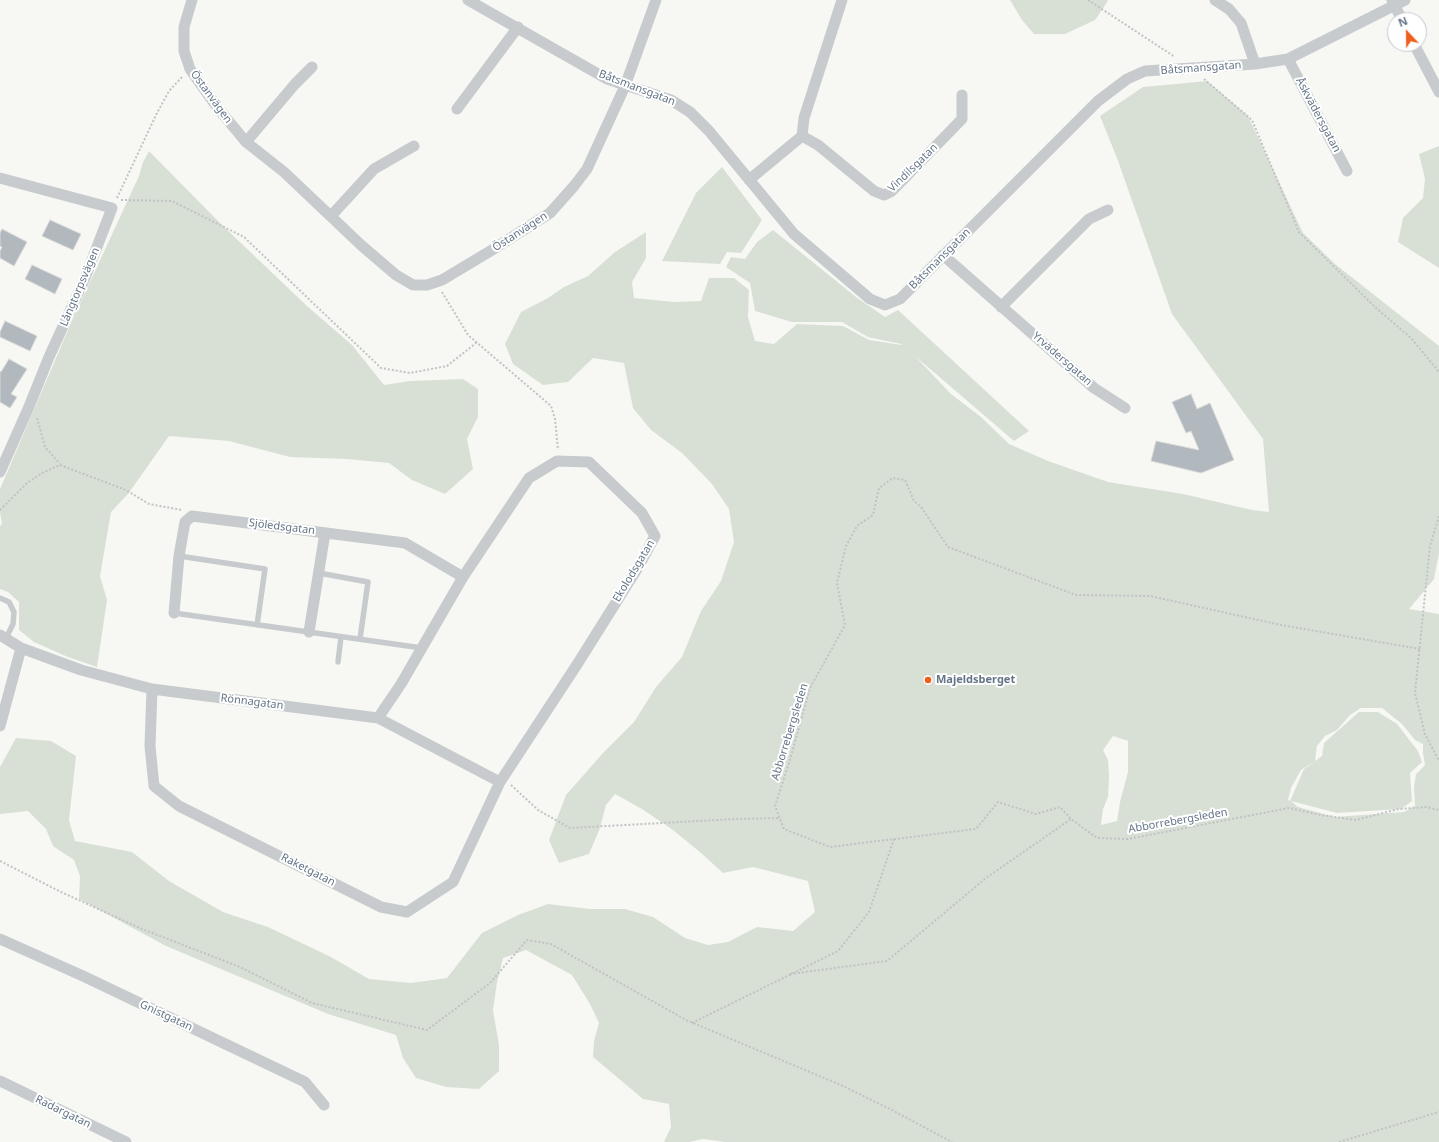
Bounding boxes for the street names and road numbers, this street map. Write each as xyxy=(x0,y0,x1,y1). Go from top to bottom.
street label: Båtsmansgatan xyxy=(1160,59,1242,77)
street label: Båtsmansgatan xyxy=(597,67,677,109)
street label: Östanvägen xyxy=(187,68,235,126)
street label: Åskvädersgatan xyxy=(1293,75,1343,155)
street label: Vindilsgatan xyxy=(885,141,941,195)
street label: Östanvägen xyxy=(490,209,550,255)
street label: Båtsmansgatan xyxy=(907,226,973,292)
street label: Långtorpsvägen xyxy=(57,246,103,328)
street label: Yrvädersgatan xyxy=(1029,329,1095,389)
street label: Sjöledsgatan xyxy=(248,516,316,538)
street label: Ekolodsgatan xyxy=(610,538,658,604)
street label: Abborrebergsleden xyxy=(769,682,811,782)
street label: Rönnagatan xyxy=(220,692,284,712)
street label: Abborrebergsleden xyxy=(1127,806,1229,836)
street label: Raketgatan xyxy=(279,851,337,889)
street label: Gnistgatan xyxy=(137,998,195,1034)
street label: Radargatan xyxy=(33,1093,93,1131)

